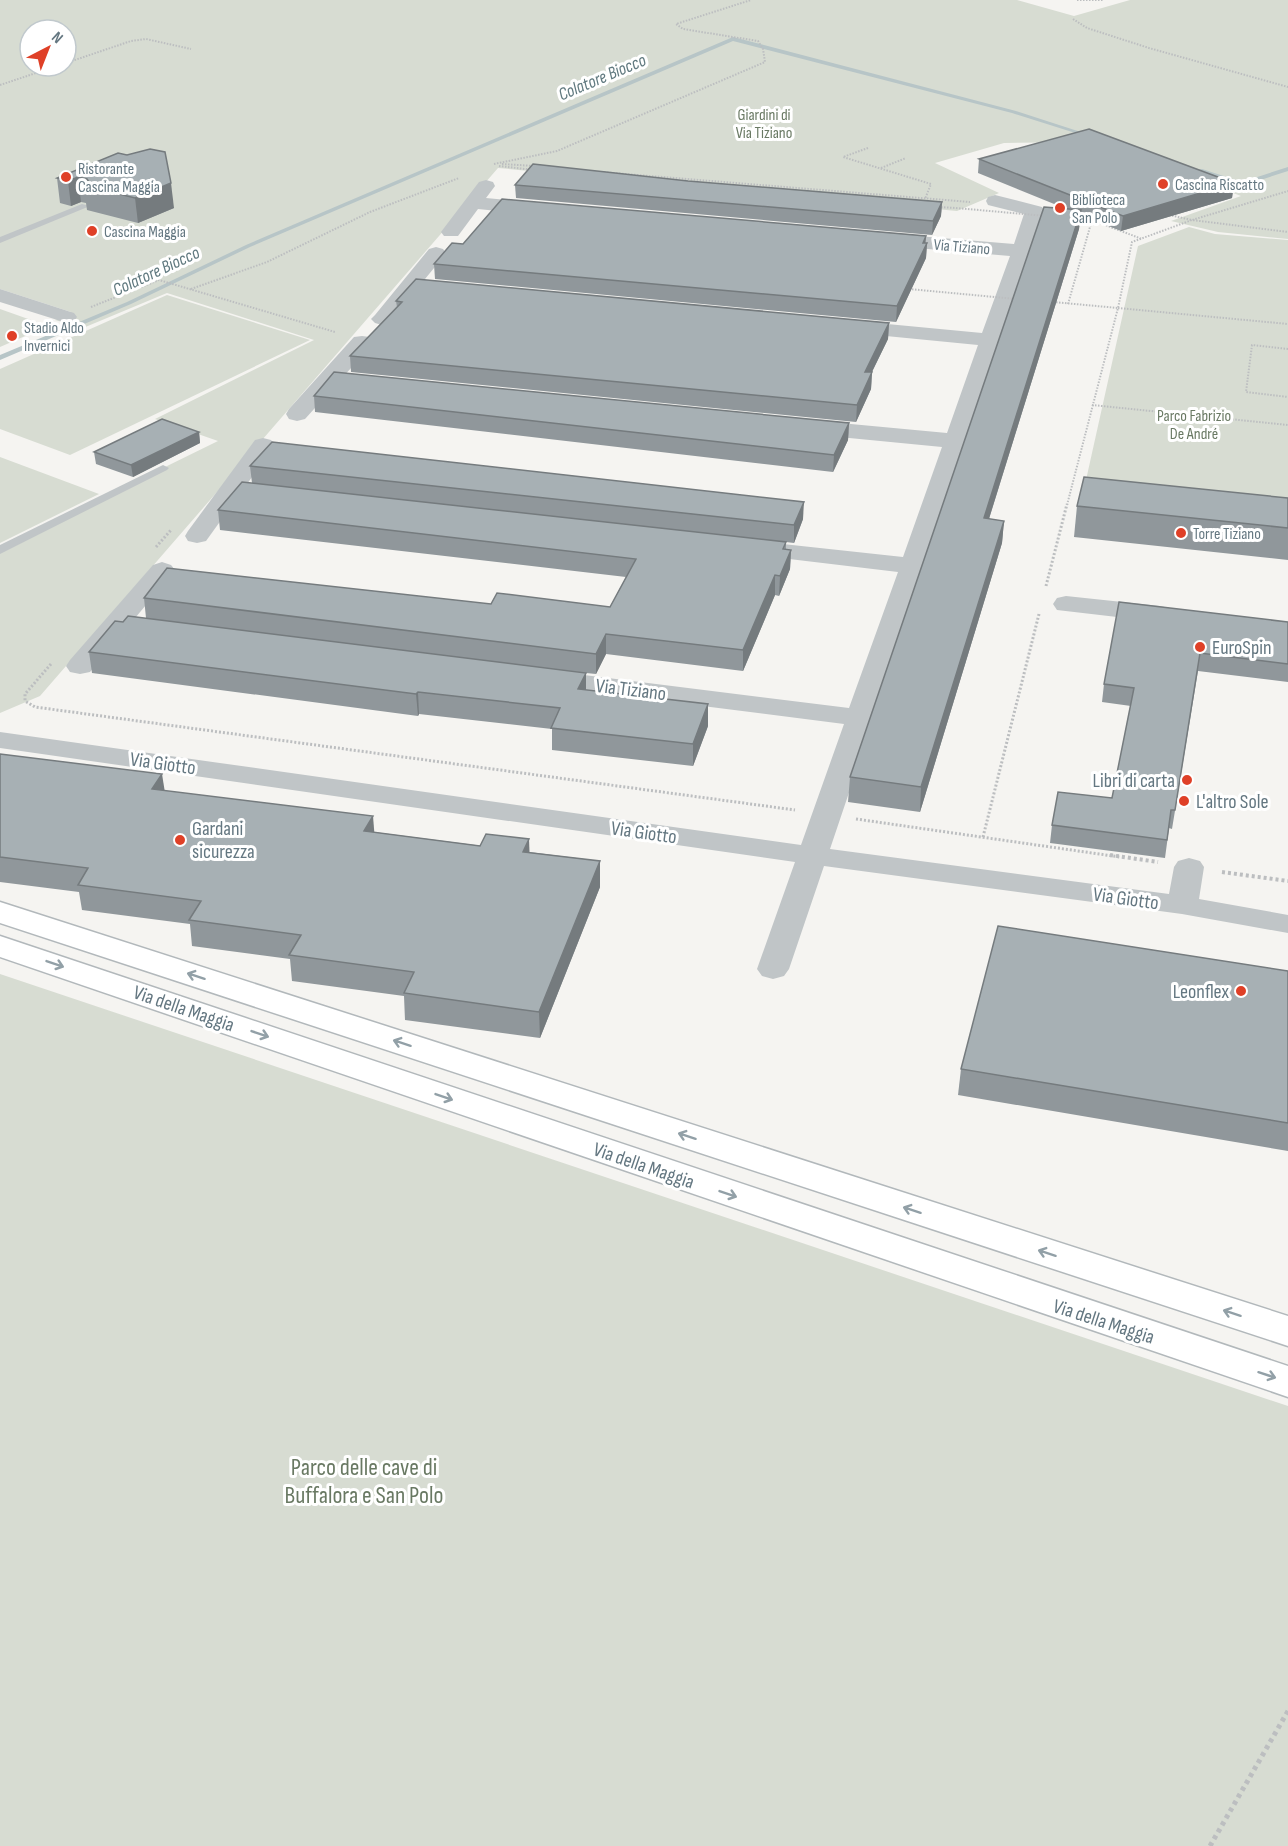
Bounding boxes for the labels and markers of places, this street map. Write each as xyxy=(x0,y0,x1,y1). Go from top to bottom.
place label: Ristorante Cascina Maggia xyxy=(78,160,160,197)
marker: Ristorante Cascina Maggia xyxy=(59,170,73,184)
place label: Cascina Riscatto xyxy=(1175,176,1264,195)
marker: Cascina Riscatto xyxy=(1156,177,1170,191)
place label: Biblioteca San Polo xyxy=(1072,191,1125,228)
marker: Biblioteca San Polo xyxy=(1053,201,1067,215)
place label: Cascina Maggia xyxy=(104,223,186,242)
marker: Cascina Maggia xyxy=(85,224,99,238)
place label: Stadio Aldo Invernici xyxy=(24,319,84,356)
marker: Stadio Aldo Invernici xyxy=(5,329,19,343)
place label: Torre Tiziano xyxy=(1193,525,1261,544)
marker: Torre Tiziano xyxy=(1174,526,1188,540)
place label: EuroSpin xyxy=(1212,636,1271,660)
marker: EuroSpin xyxy=(1193,640,1207,654)
place label: Libri di carta xyxy=(1093,769,1175,793)
marker: Libri di carta xyxy=(1180,773,1194,787)
place label: L'altro Sole xyxy=(1196,790,1268,814)
marker: L'altro Sole xyxy=(1177,794,1191,808)
place label: Gardani sicurezza xyxy=(192,817,255,864)
marker: Gardani sicurezza xyxy=(173,833,187,847)
place label: Leonflex xyxy=(1173,980,1229,1004)
marker: Leonflex xyxy=(1234,984,1248,998)

